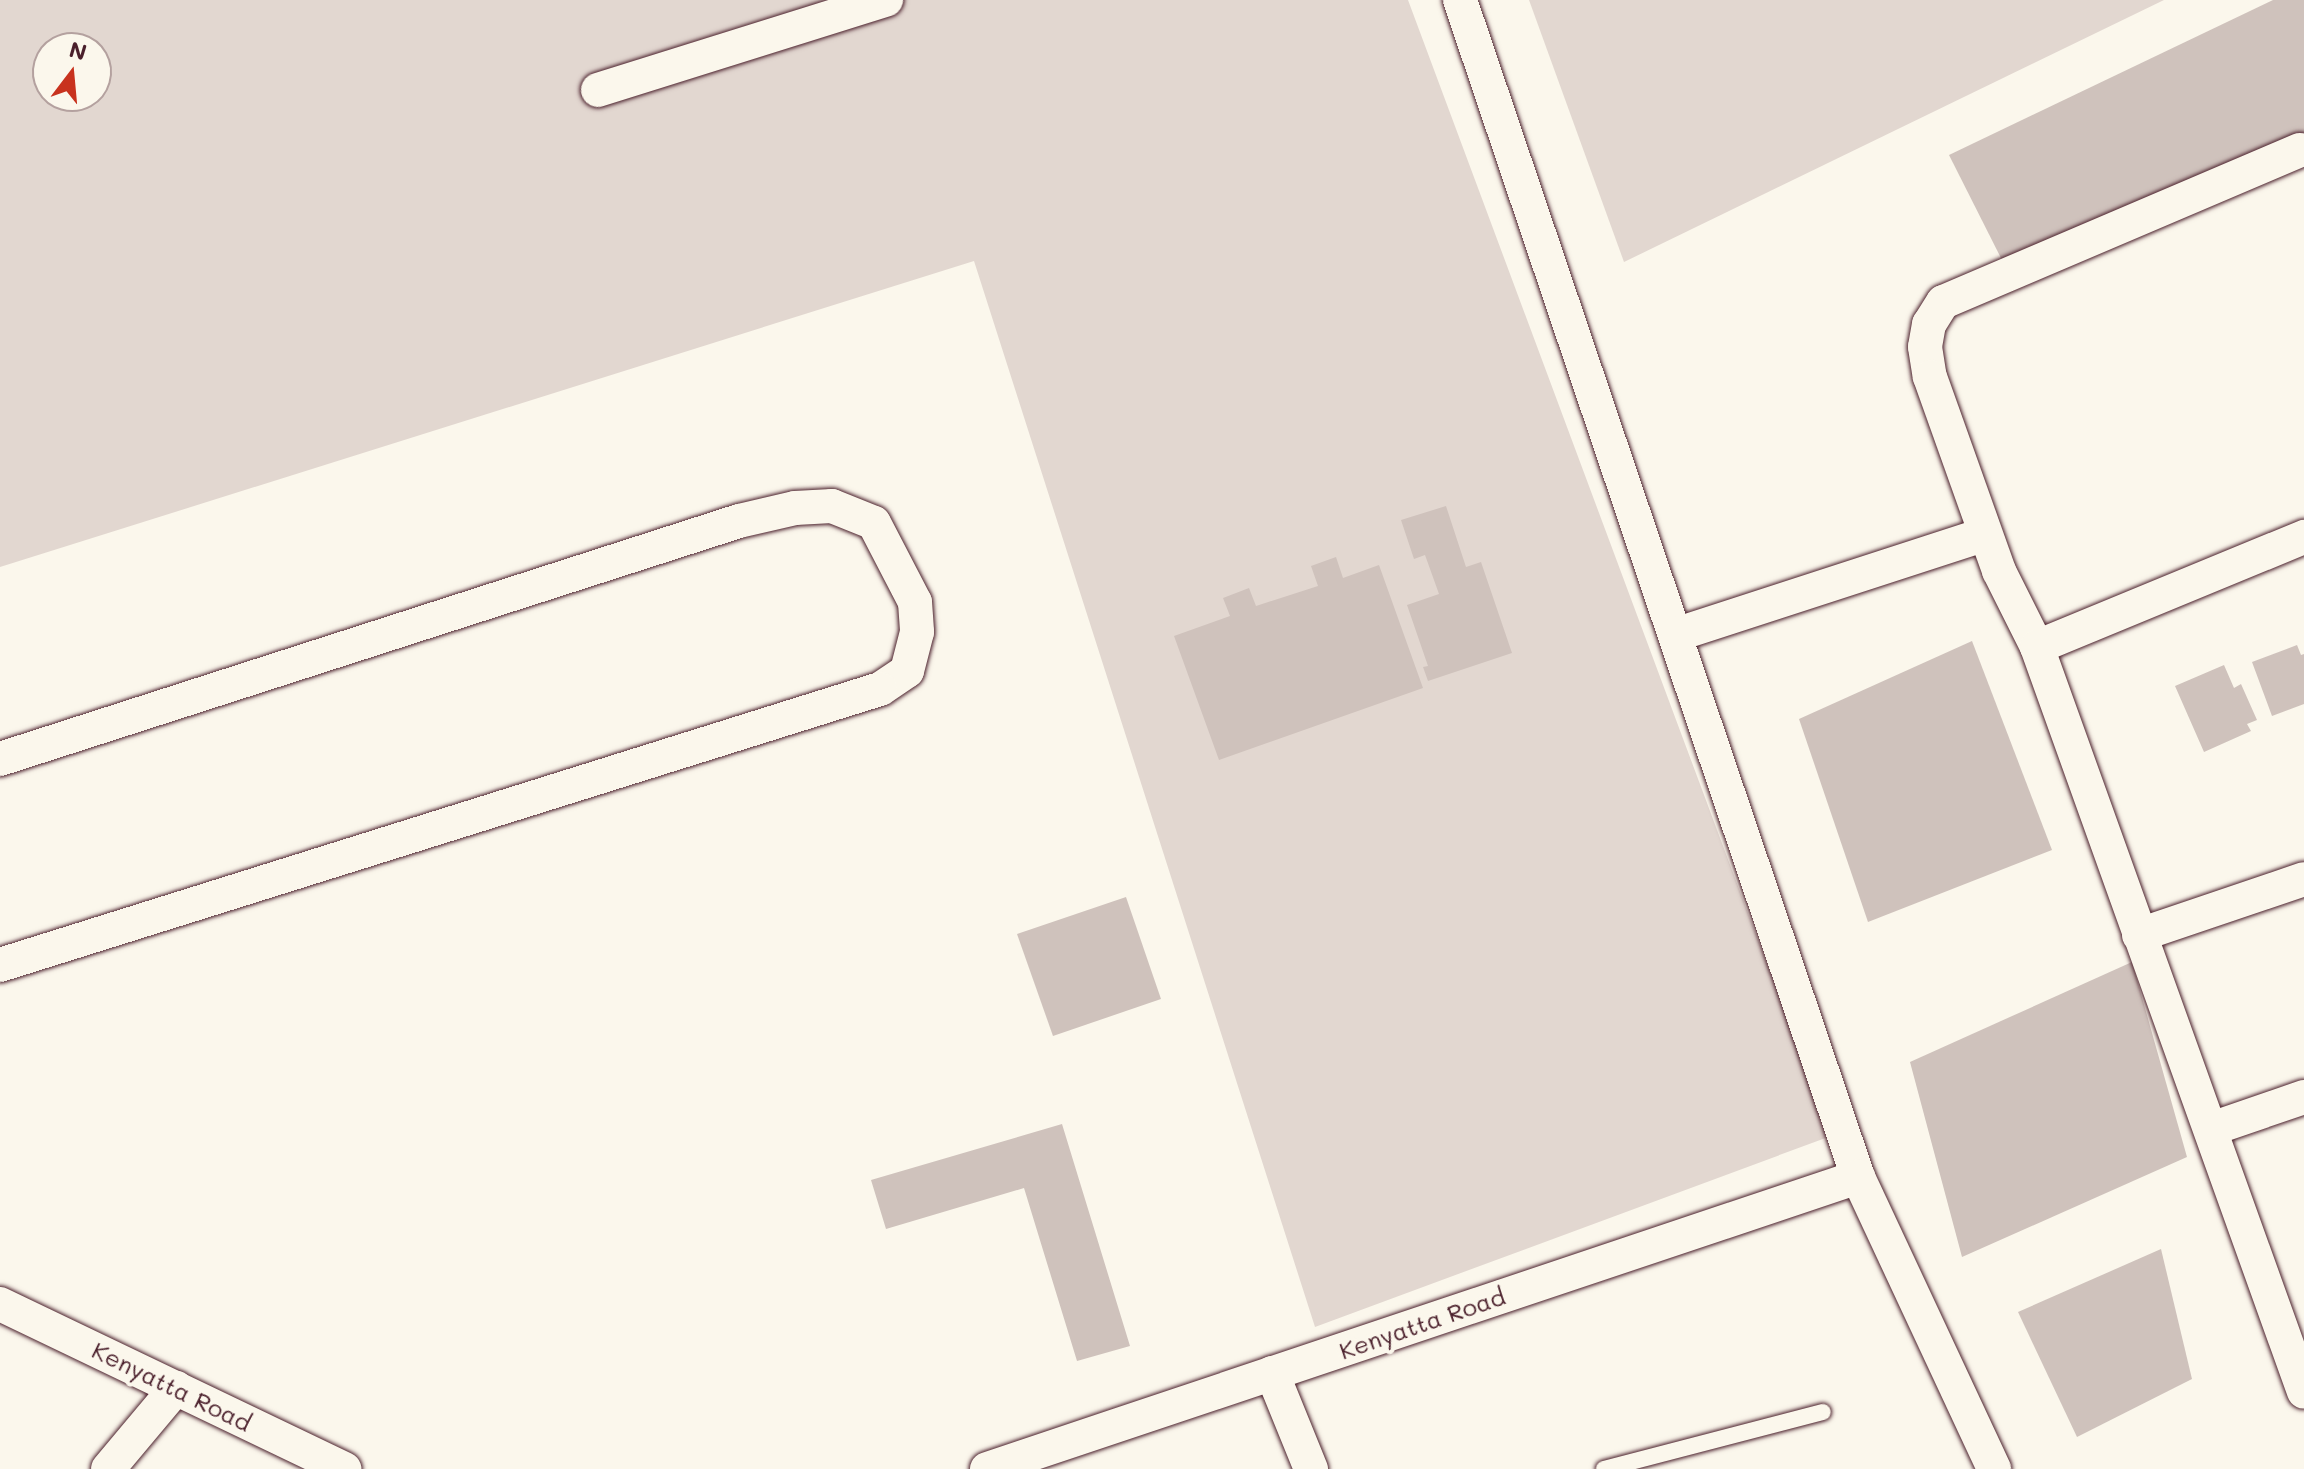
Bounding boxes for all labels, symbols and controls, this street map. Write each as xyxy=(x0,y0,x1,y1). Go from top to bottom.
north arrow xyxy=(32,32,112,112)
text: N xyxy=(66,34,90,67)
street label: Kenyatta Road xyxy=(1335,1281,1509,1365)
street label: Kenyatta Road xyxy=(88,1335,256,1437)

